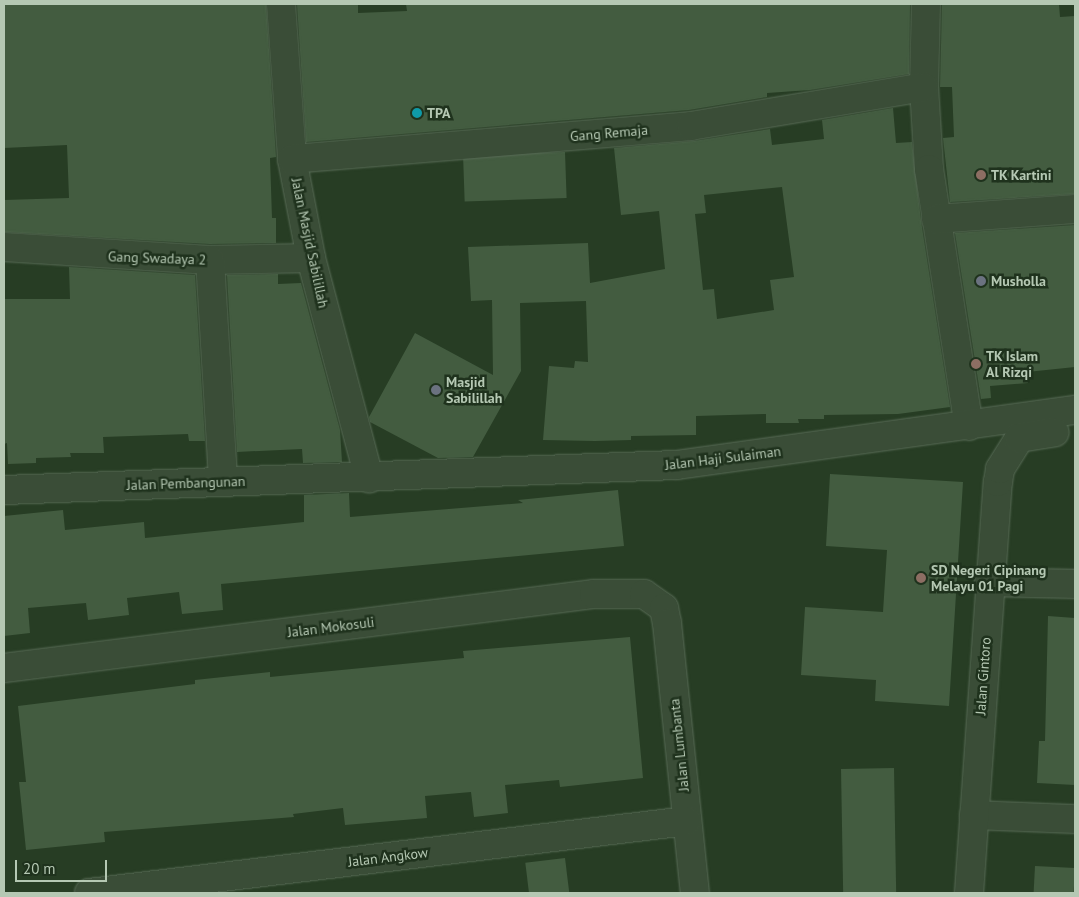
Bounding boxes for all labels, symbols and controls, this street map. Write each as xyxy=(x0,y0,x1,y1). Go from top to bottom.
place label: TPA xyxy=(427,105,450,121)
marker: TPA xyxy=(411,107,423,119)
street label: Gang Remaja xyxy=(569,121,649,145)
place label: TK Kartini xyxy=(991,167,1052,183)
marker: TK Kartini xyxy=(975,169,987,181)
street label: Jalan Masjid Sabilillah xyxy=(288,176,332,310)
street label: Gang Swadaya 2 xyxy=(108,248,206,268)
place label: Musholla xyxy=(991,273,1046,289)
marker: Musholla xyxy=(975,275,987,287)
place label: TK Islam Al Rizqi xyxy=(986,348,1038,381)
marker: TK Islam Al Rizqi xyxy=(970,358,982,370)
place label: Masjid Sabilillah xyxy=(446,374,502,407)
marker: Masjid Sabilillah xyxy=(430,384,442,396)
street label: Jalan Haji Sulaiman xyxy=(664,443,782,473)
street label: Jalan Pembangunan xyxy=(126,473,246,493)
place label: SD Negeri Cipinang Melayu 01 Pagi xyxy=(931,562,1047,594)
marker: SD Negeri Cipinang Melayu 01 Pagi xyxy=(915,572,927,584)
street label: Jalan Mokosuli xyxy=(287,613,375,641)
street label: Jalan Gintoro xyxy=(972,637,994,715)
street label: Jalan Lumbanta xyxy=(666,698,692,792)
street label: Jalan Angkow xyxy=(347,844,429,870)
scale bar xyxy=(18,850,110,882)
text: 20 m xyxy=(23,859,56,878)

